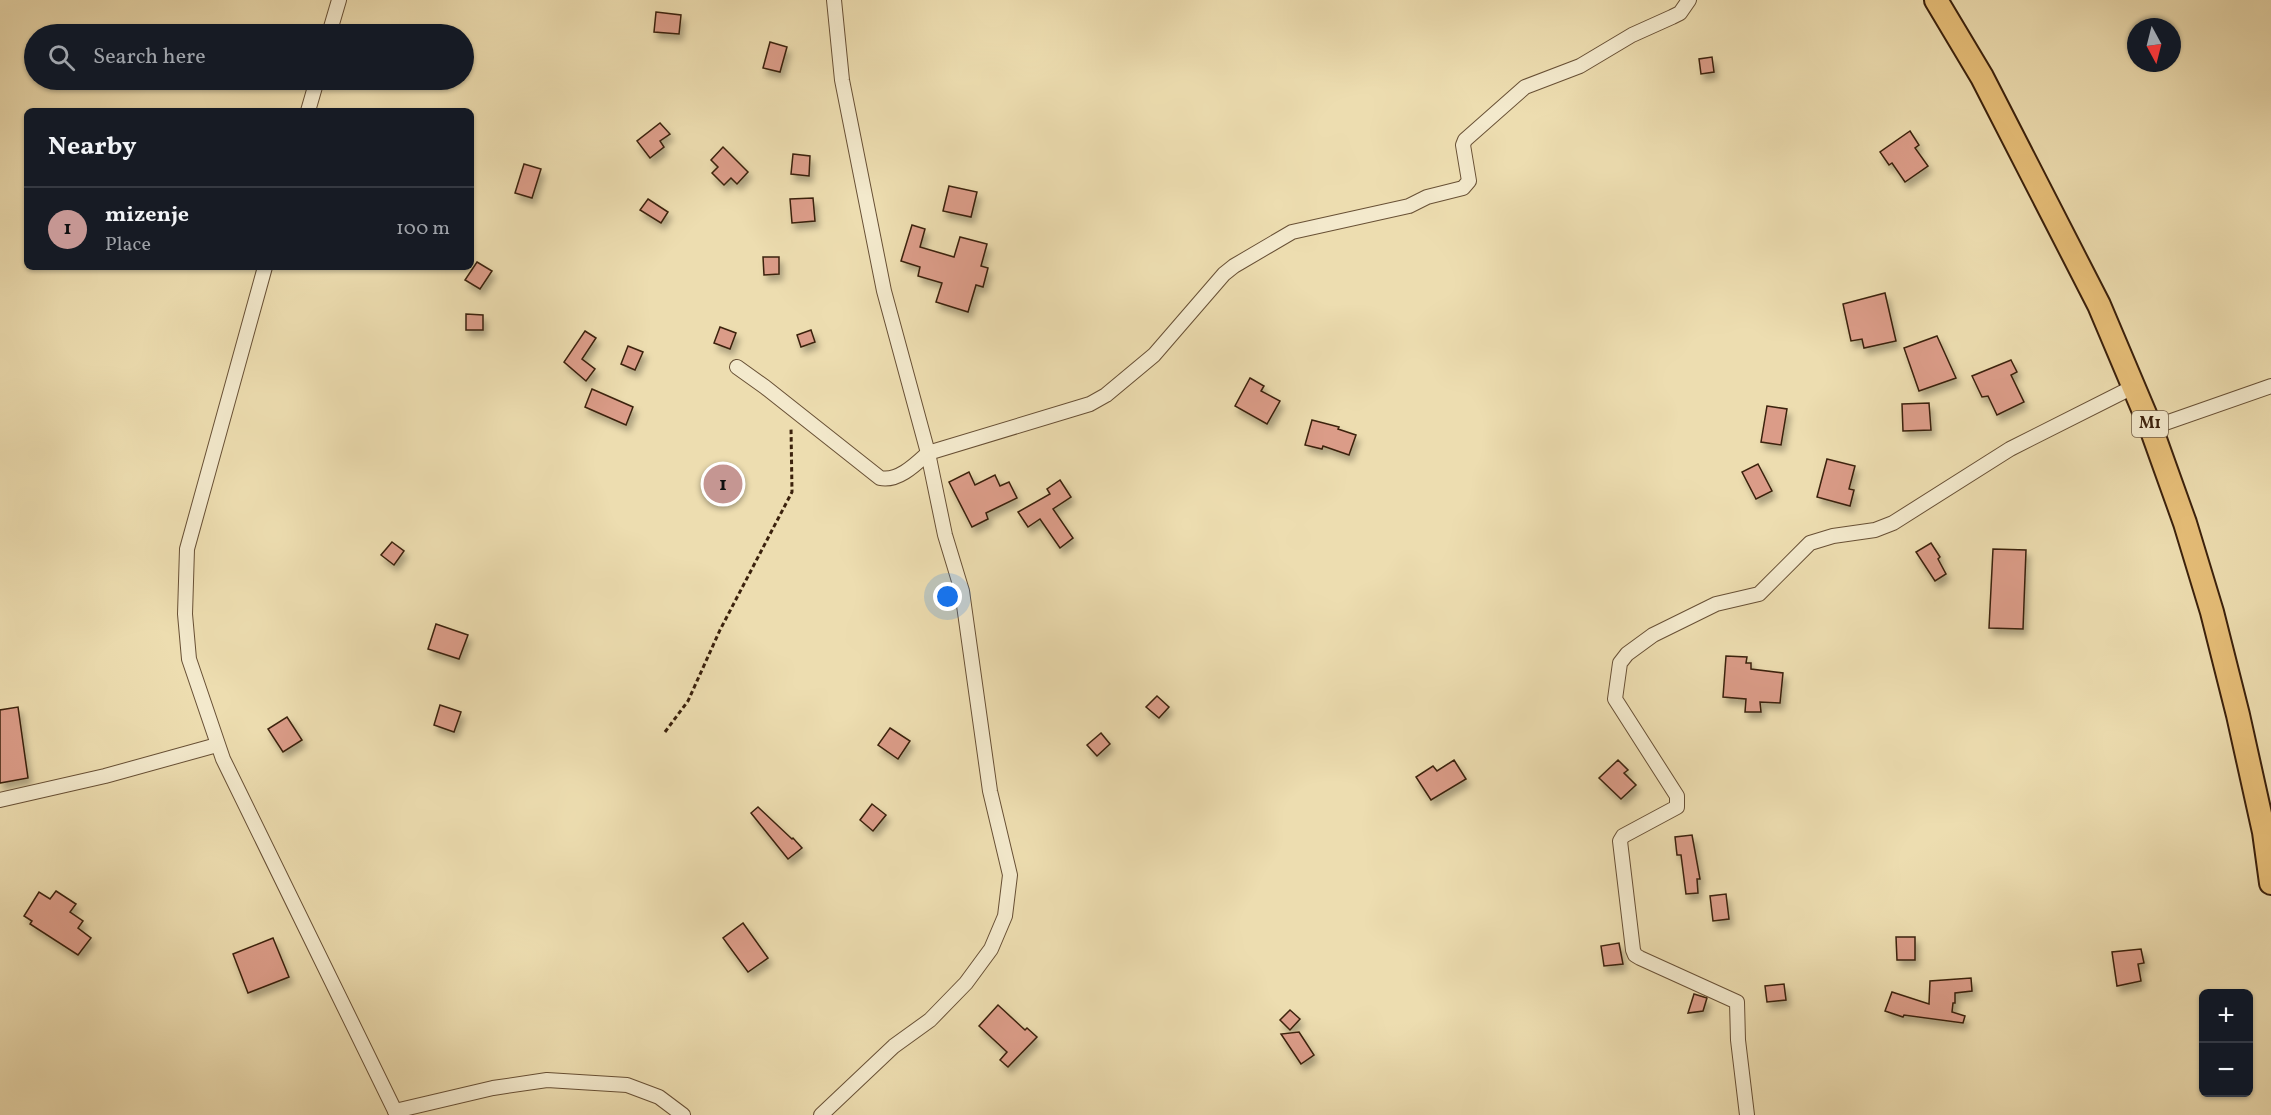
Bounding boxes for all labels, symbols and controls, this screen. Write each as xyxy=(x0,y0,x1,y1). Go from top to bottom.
north arrow xyxy=(2127,18,2181,72)
search box xyxy=(24,24,474,90)
icon: search xyxy=(45,41,78,74)
text: Search here xyxy=(93,42,206,73)
text: Nearby xyxy=(48,129,137,165)
text: mizenje xyxy=(105,200,189,231)
text: 1 xyxy=(63,215,72,243)
text: 100 m xyxy=(396,215,450,243)
text: Place xyxy=(105,231,151,259)
road number: M1 xyxy=(2132,411,2168,437)
pin: 1 xyxy=(704,462,742,506)
your location xyxy=(933,582,962,611)
map controls xyxy=(2199,989,2253,1097)
button: + xyxy=(2199,989,2253,1043)
button: − xyxy=(2199,1043,2253,1097)

